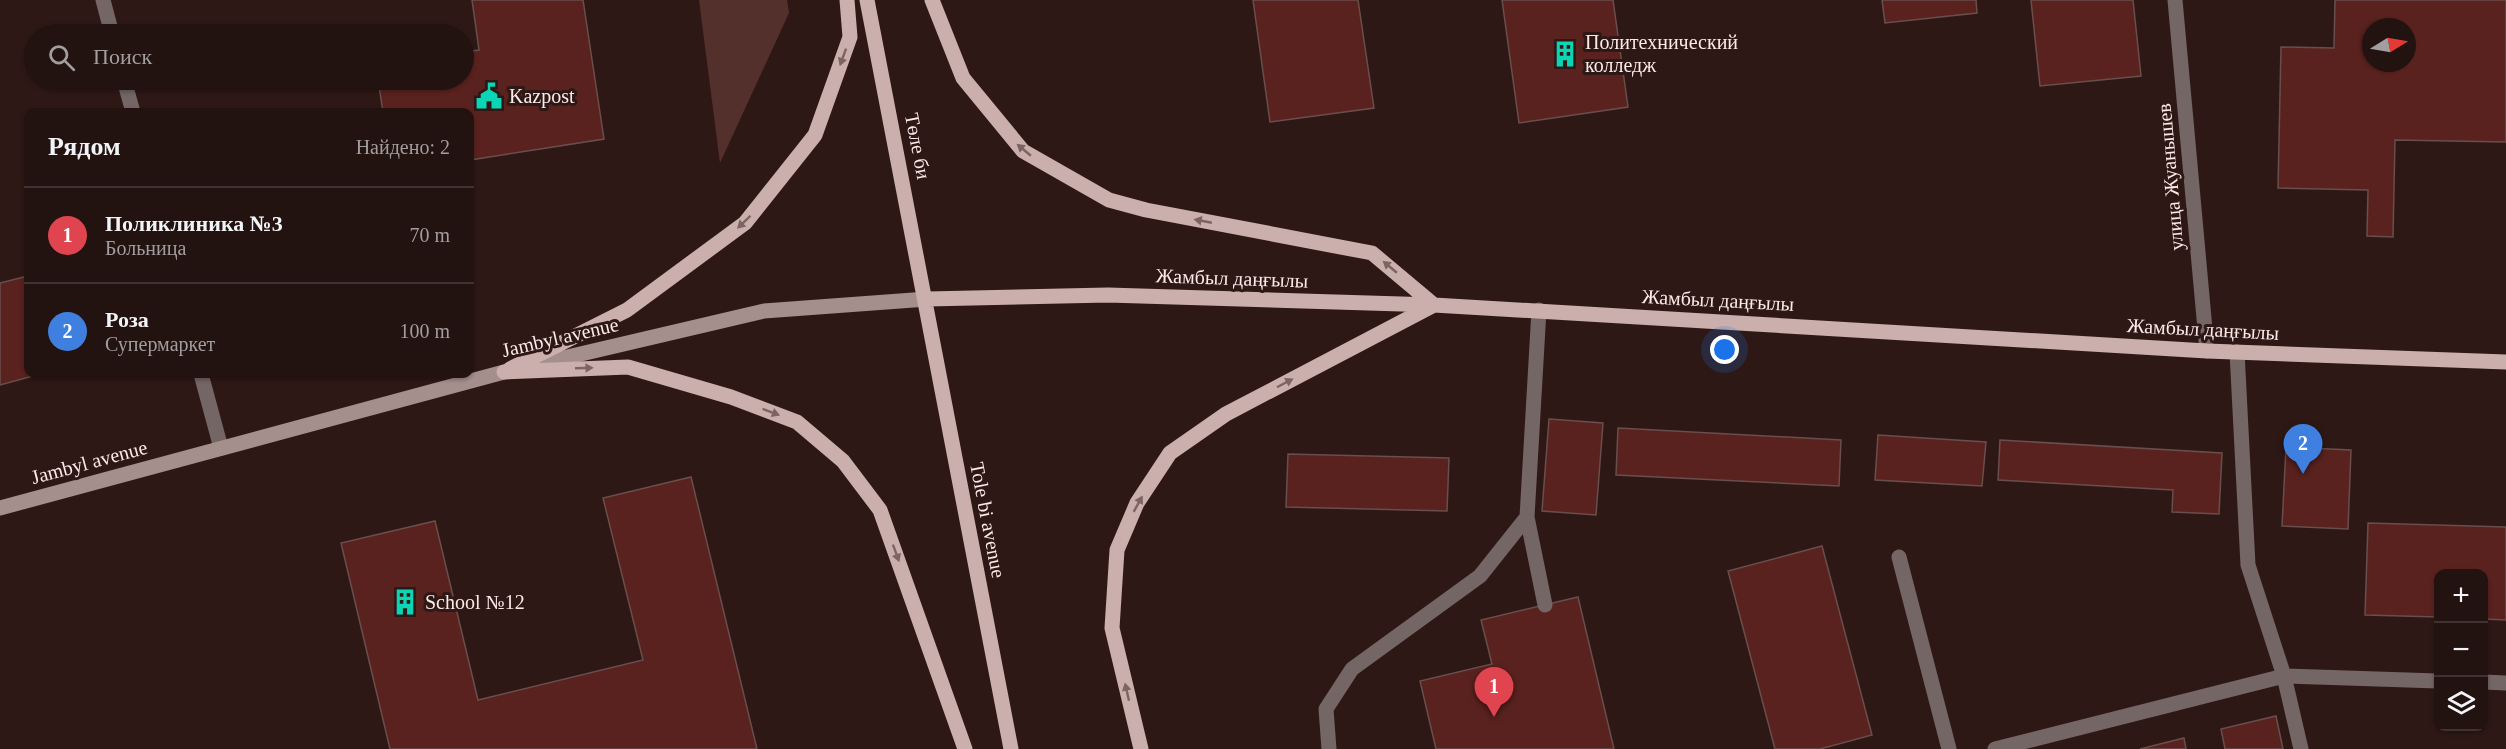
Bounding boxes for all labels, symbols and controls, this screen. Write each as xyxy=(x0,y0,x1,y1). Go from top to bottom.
north arrow xyxy=(2362,18,2416,72)
search box xyxy=(24,24,474,90)
place label: Политехнический колледж xyxy=(1585,31,1738,77)
building icon: Политехнический колледж xyxy=(1550,39,1580,69)
icon: search xyxy=(45,41,78,74)
text: Поиск xyxy=(93,44,152,69)
one-way arrow xyxy=(837,48,847,66)
public building icon: Kazpost xyxy=(474,81,504,111)
place label: Kazpost xyxy=(509,85,575,108)
street label: улица Жуанышев xyxy=(2153,102,2188,252)
street label: Төле би xyxy=(901,111,935,181)
text: Рядом xyxy=(48,132,121,161)
text: Найдено: 2 xyxy=(356,136,450,158)
one-way arrow xyxy=(1017,143,1032,156)
text: Поликлиника №3 xyxy=(105,211,283,236)
one-way arrow xyxy=(737,215,752,229)
one-way arrow xyxy=(1193,216,1212,225)
text: 1 xyxy=(63,224,73,246)
text: 70 m xyxy=(409,224,450,246)
text: Больница xyxy=(105,237,186,259)
one-way arrow xyxy=(1382,261,1398,274)
street label: Жамбыл даңғылы xyxy=(1155,264,1309,293)
street label: Жамбыл даңғылы xyxy=(1641,285,1795,316)
text: Роза xyxy=(105,307,149,332)
street label: Jambyl avenue xyxy=(499,313,621,362)
street label: Жамбыл даңғылы xyxy=(2126,314,2280,345)
text: 2 xyxy=(63,320,73,342)
text: 100 m xyxy=(399,320,450,342)
text: Супермаркет xyxy=(105,333,215,355)
your location xyxy=(1710,335,1739,364)
one-way arrow xyxy=(574,364,593,373)
one-way arrow xyxy=(1277,378,1294,388)
one-way arrow xyxy=(762,408,780,417)
pin: 2 xyxy=(2284,424,2322,474)
street label: Jambyl avenue xyxy=(28,436,150,489)
street label: Tole bi avenue xyxy=(966,460,1010,580)
one-way arrow xyxy=(1133,495,1143,512)
one-way arrow xyxy=(891,544,901,562)
map controls xyxy=(2434,569,2488,731)
button: + xyxy=(2434,569,2488,623)
building icon: School №12 xyxy=(390,587,420,617)
place label: School №12 xyxy=(425,591,525,613)
button: − xyxy=(2434,623,2488,677)
pin: 1 xyxy=(1474,668,1514,717)
button: layers xyxy=(2434,677,2488,731)
one-way arrow xyxy=(1122,683,1132,701)

